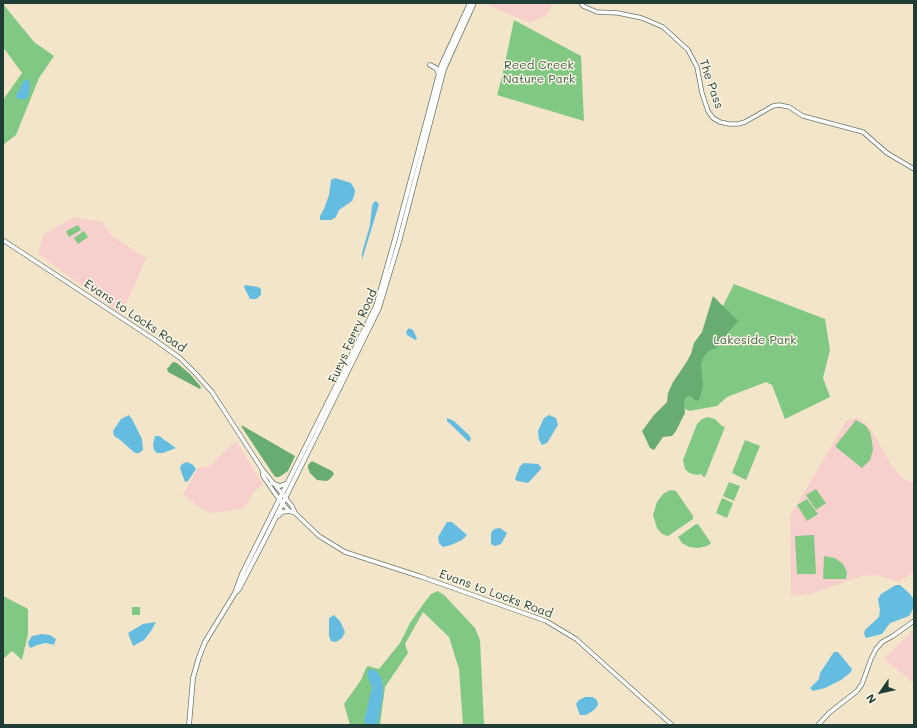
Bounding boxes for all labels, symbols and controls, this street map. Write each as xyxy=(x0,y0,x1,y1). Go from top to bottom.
street label: The Pass xyxy=(696,57,726,111)
park label: Reed Creek Nature Park xyxy=(503,58,575,86)
street label: Evans to Locks Road xyxy=(81,277,189,355)
street label: Furys Ferry Road xyxy=(326,287,380,385)
park label: Lakeside Park xyxy=(713,333,797,347)
street label: Evans to Locks Road xyxy=(437,567,555,621)
north arrow xyxy=(861,672,901,712)
text: N xyxy=(862,691,879,707)

